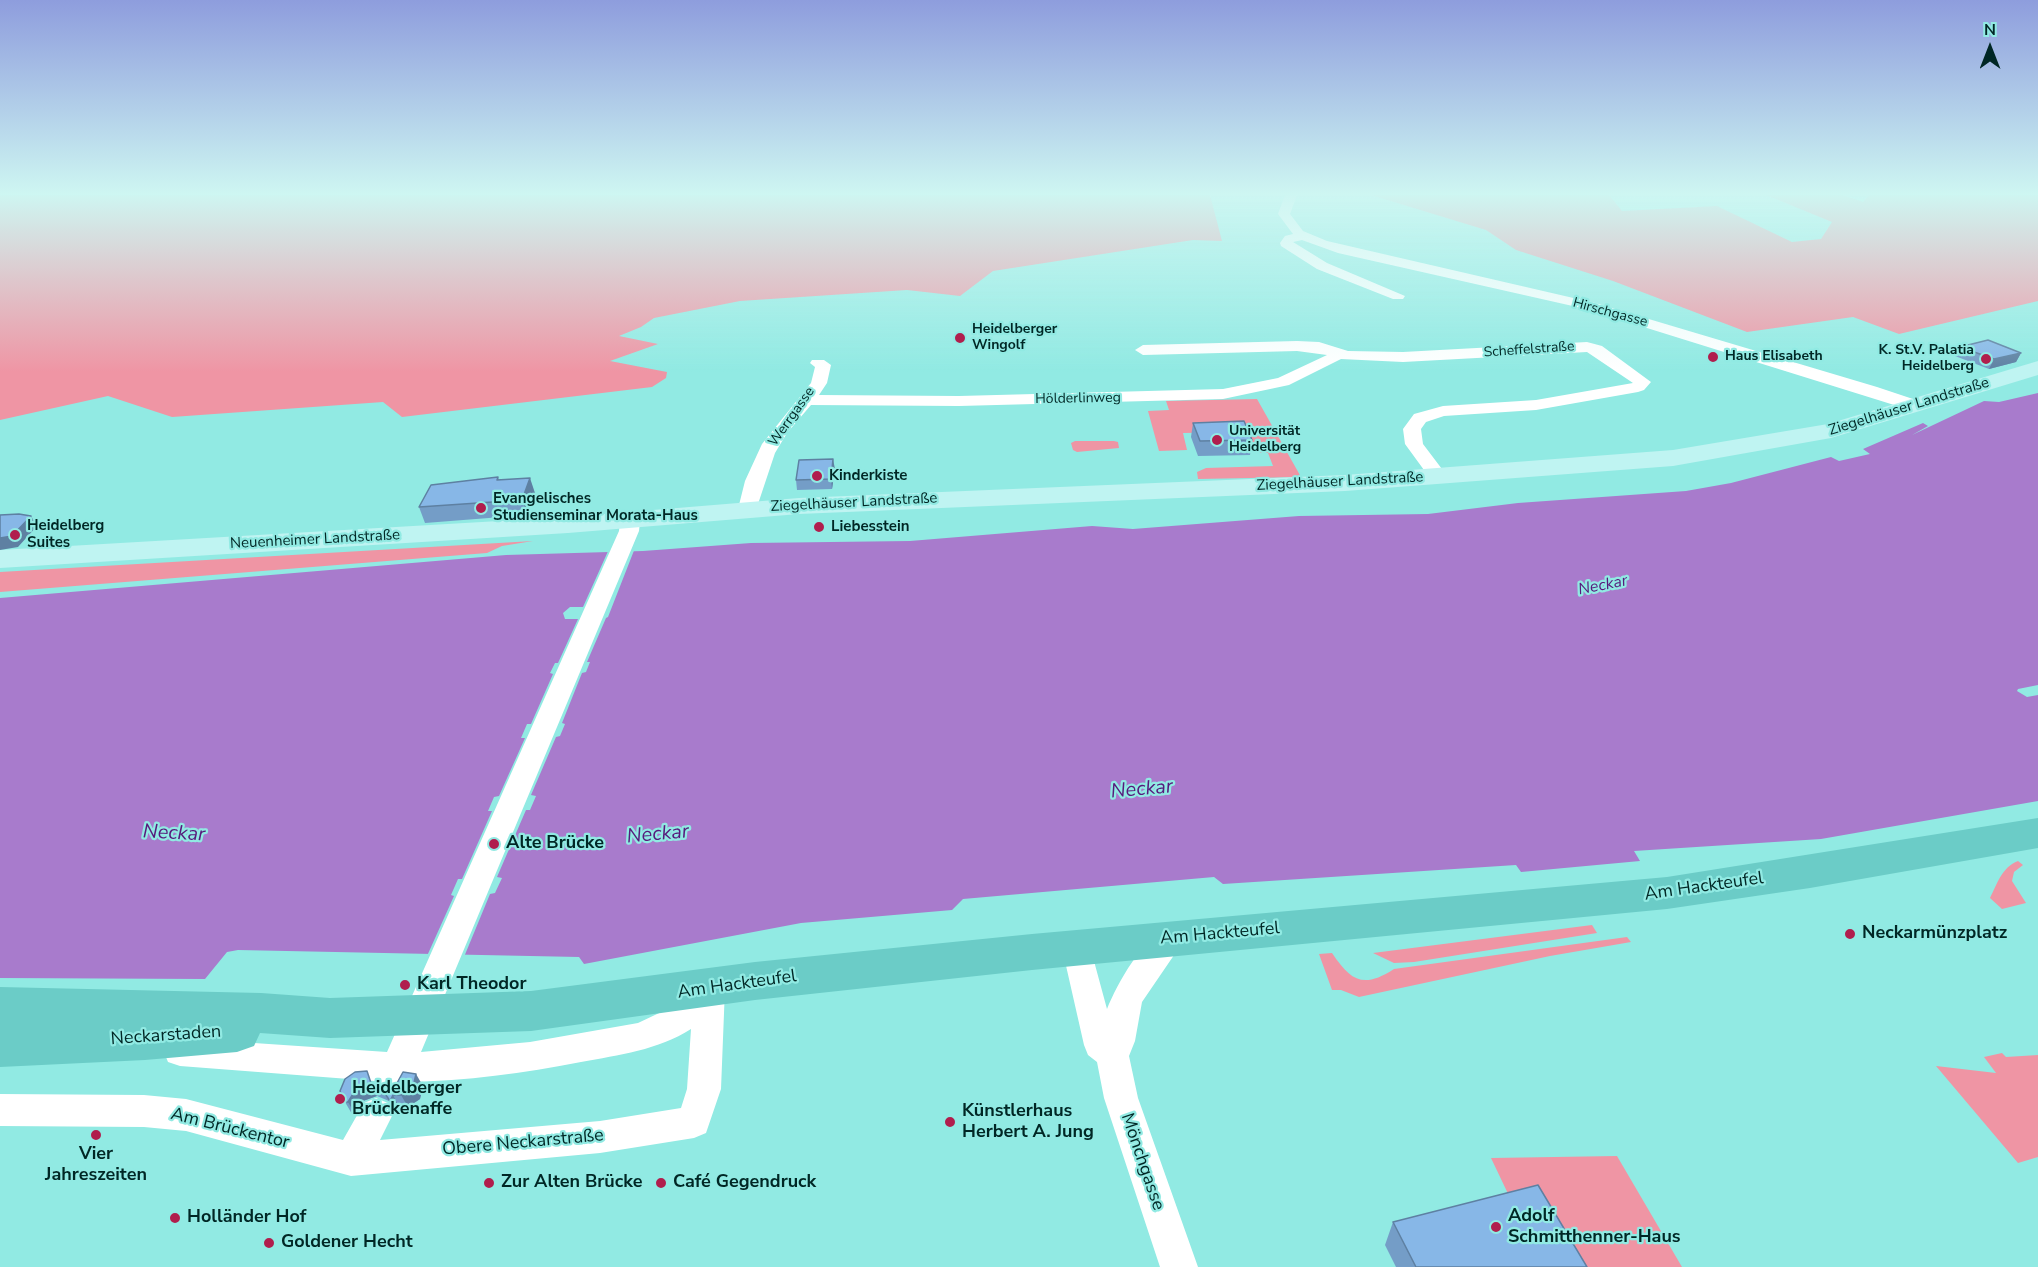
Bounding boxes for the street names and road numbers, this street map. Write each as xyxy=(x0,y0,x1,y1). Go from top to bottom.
street label: Hirschgasse xyxy=(1571,295,1649,331)
street label: Scheffelstraße xyxy=(1483,338,1575,362)
street label: Ziegelhäuser Landstraße xyxy=(1827,374,1991,440)
street label: Werrgasse xyxy=(765,384,819,450)
street label: Hölderlinweg xyxy=(1035,390,1121,408)
street label: Ziegelhäuser Landstraße xyxy=(1256,469,1424,495)
street label: Ziegelhäuser Landstraße xyxy=(770,490,938,516)
street label: Neuenheimer Landstraße xyxy=(230,527,400,553)
street label: Am Hackteufel xyxy=(1643,868,1765,906)
street label: Am Hackteufel xyxy=(1159,918,1281,950)
street label: Am Hackteufel xyxy=(676,966,798,1004)
street label: Neckarstaden xyxy=(110,1021,222,1051)
street label: Am Brückentor xyxy=(168,1104,292,1154)
street label: Mönchgasse xyxy=(1115,1111,1169,1213)
street label: Obere Neckarstraße xyxy=(441,1125,605,1161)

